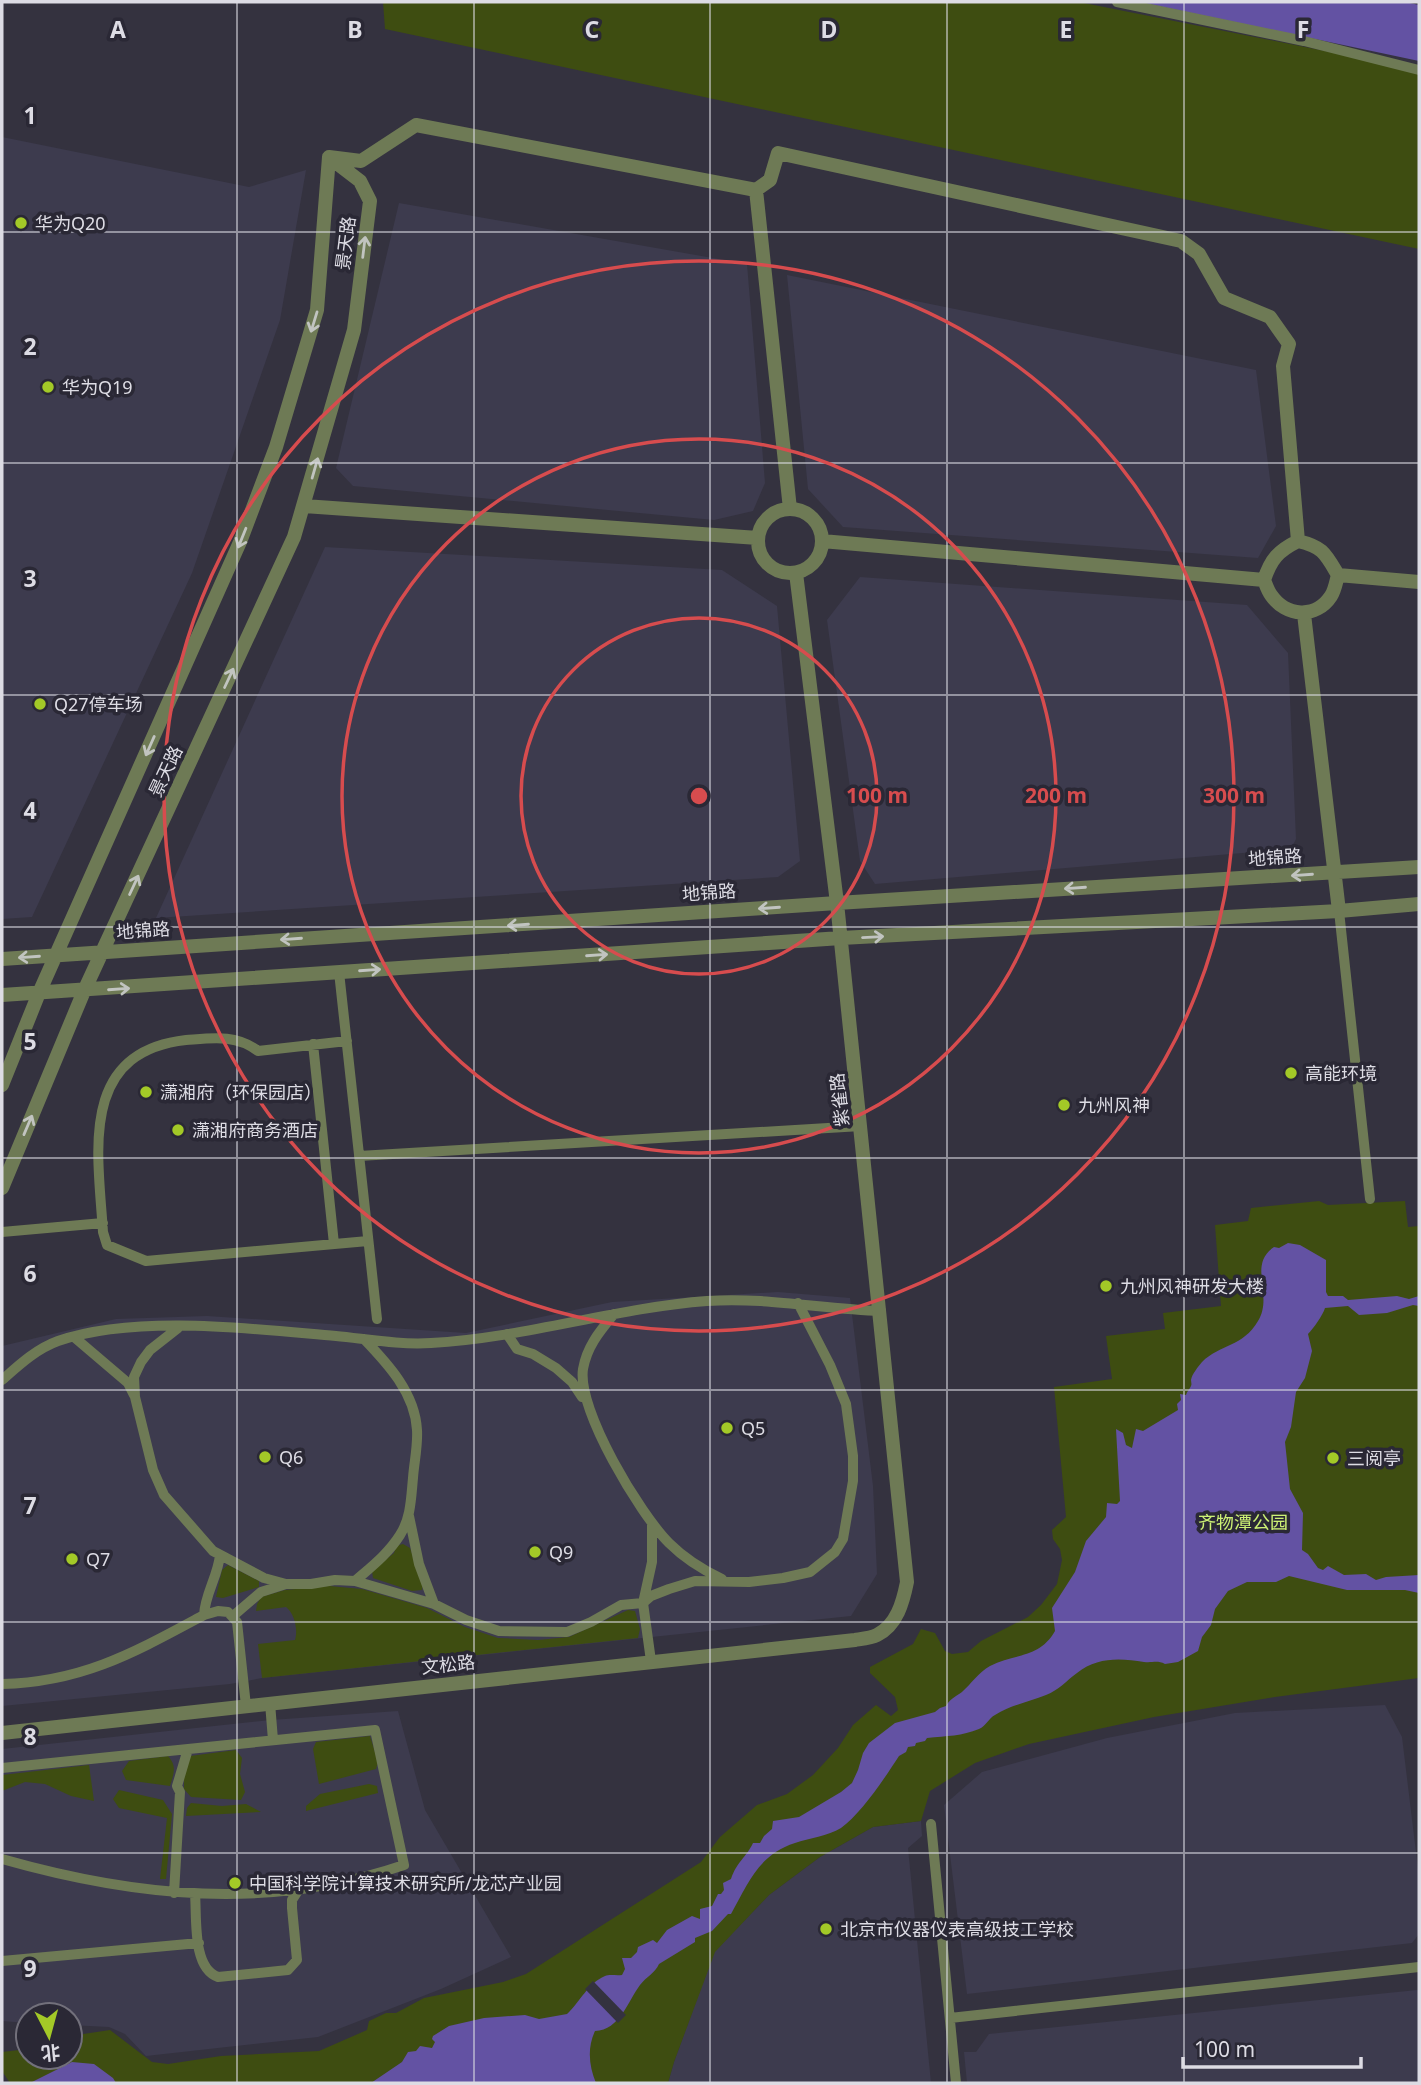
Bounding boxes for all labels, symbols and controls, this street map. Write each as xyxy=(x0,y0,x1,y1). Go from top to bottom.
text: A xyxy=(110,13,126,45)
text: B xyxy=(347,13,363,45)
text: C xyxy=(585,13,600,45)
text: D xyxy=(821,13,837,45)
text: E xyxy=(1060,13,1072,45)
text: F xyxy=(1297,13,1309,45)
text: 1 xyxy=(23,99,37,131)
place label: 华为Q20 xyxy=(35,211,106,235)
marker: 华为Q20 xyxy=(13,215,29,231)
street label: 景天路 xyxy=(330,215,360,271)
one-way arrow xyxy=(358,236,371,259)
one-way arrow xyxy=(306,311,319,333)
text: 2 xyxy=(23,330,37,362)
place label: 华为Q19 xyxy=(62,375,133,399)
marker: 华为Q19 xyxy=(40,379,56,395)
one-way arrow xyxy=(309,457,322,479)
one-way arrow xyxy=(234,526,247,548)
text: 3 xyxy=(23,562,37,594)
one-way arrow xyxy=(223,668,236,690)
place label: Q27停车场 xyxy=(54,692,143,716)
marker: Q27停车场 xyxy=(32,696,48,712)
one-way arrow xyxy=(143,735,156,756)
street label: 景天路 xyxy=(143,741,187,801)
text: 100 m xyxy=(846,781,908,809)
text: 200 m xyxy=(1025,781,1087,809)
text: 300 m xyxy=(1203,781,1265,809)
centre of rings xyxy=(687,784,711,808)
text: 4 xyxy=(23,794,37,826)
street label: 地锦路 xyxy=(1247,843,1303,871)
one-way arrow xyxy=(1291,868,1314,881)
one-way arrow xyxy=(128,875,141,896)
street label: 地锦路 xyxy=(681,878,737,906)
one-way arrow xyxy=(1064,882,1087,895)
one-way arrow xyxy=(758,901,781,914)
street label: 地锦路 xyxy=(115,916,171,944)
one-way arrow xyxy=(506,918,529,931)
one-way arrow xyxy=(861,930,884,943)
one-way arrow xyxy=(279,933,302,946)
one-way arrow xyxy=(585,948,608,961)
one-way arrow xyxy=(18,951,41,964)
one-way arrow xyxy=(358,963,381,976)
one-way arrow xyxy=(107,982,130,995)
text: 5 xyxy=(23,1025,37,1057)
place label: 高能环境 xyxy=(1305,1061,1377,1085)
marker: 高能环境 xyxy=(1283,1065,1299,1081)
street label: 紫雀路 xyxy=(824,1072,854,1128)
place label: 潇湘府（环保园店） xyxy=(160,1080,322,1104)
marker: 潇湘府（环保园店） xyxy=(138,1084,154,1100)
place label: 九州风神 xyxy=(1078,1093,1150,1117)
marker: 九州风神 xyxy=(1056,1097,1072,1113)
one-way arrow xyxy=(22,1115,35,1137)
place label: 潇湘府商务酒店 xyxy=(192,1118,318,1142)
marker: 潇湘府商务酒店 xyxy=(170,1122,186,1138)
text: 6 xyxy=(23,1257,37,1289)
place label: 九州风神研发大楼 xyxy=(1120,1274,1264,1298)
marker: 九州风神研发大楼 xyxy=(1098,1278,1114,1294)
place label: Q5 xyxy=(741,1416,765,1440)
marker: Q5 xyxy=(719,1420,735,1436)
place label: Q6 xyxy=(279,1445,303,1469)
place label: 三阅亭 xyxy=(1347,1446,1401,1470)
marker: Q6 xyxy=(257,1449,273,1465)
marker: 三阅亭 xyxy=(1325,1450,1341,1466)
text: 7 xyxy=(23,1489,37,1521)
park label: 齐物潭公园 xyxy=(1198,1510,1288,1534)
place label: Q9 xyxy=(549,1540,573,1564)
marker: Q9 xyxy=(527,1544,543,1560)
place label: Q7 xyxy=(86,1547,110,1571)
marker: Q7 xyxy=(64,1551,80,1567)
street label: 文松路 xyxy=(420,1649,476,1679)
text: 8 xyxy=(23,1720,37,1752)
place label: 中国科学院计算技术研究所/龙芯产业园 xyxy=(249,1871,562,1895)
marker: 中国科学院计算技术研究所/龙芯产业园 xyxy=(227,1875,243,1891)
place label: 北京市仪器仪表高级技工学校 xyxy=(840,1917,1074,1941)
marker: 北京市仪器仪表高级技工学校 xyxy=(818,1921,834,1937)
text: 9 xyxy=(23,1952,37,1984)
north arrow xyxy=(14,2001,84,2071)
scale bar xyxy=(1183,2025,1362,2070)
text: 100 m xyxy=(1194,2035,1255,2063)
text: 北 xyxy=(40,2039,62,2067)

